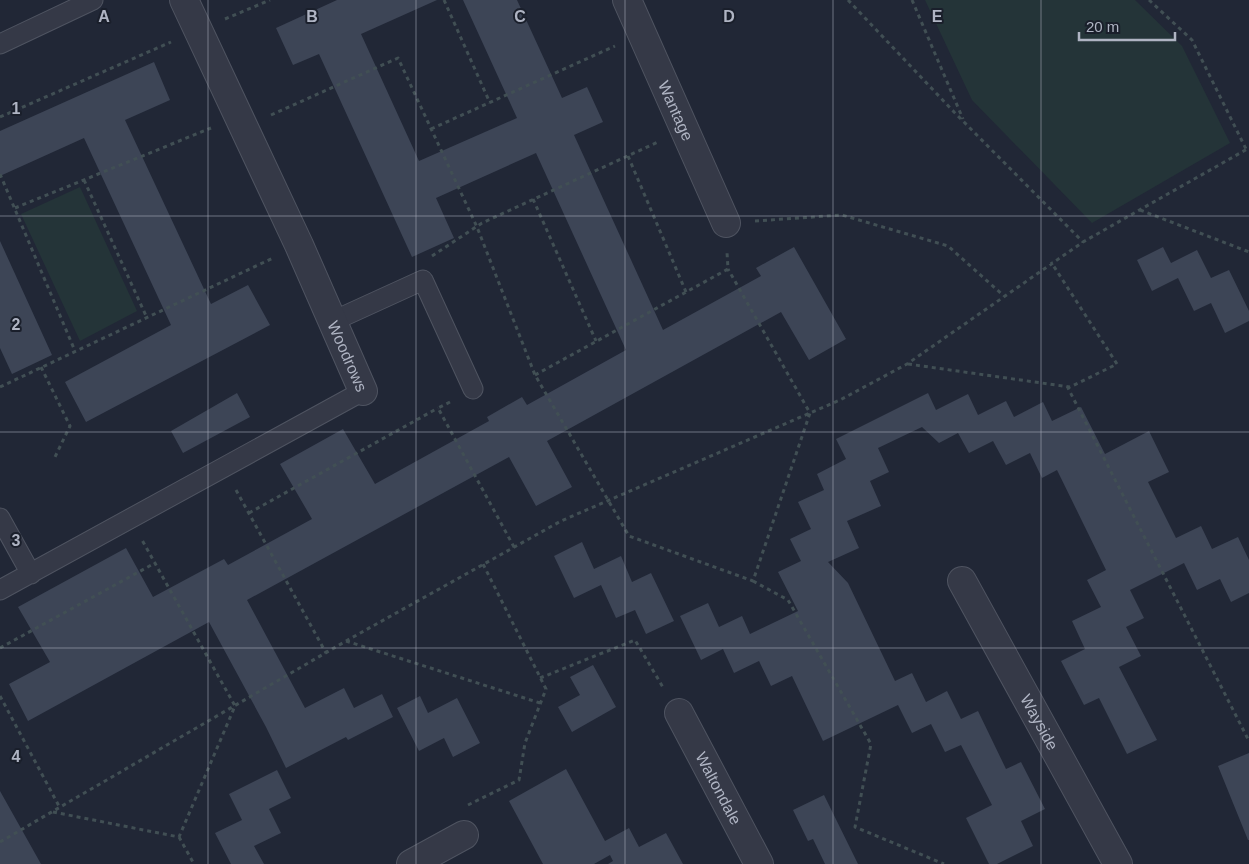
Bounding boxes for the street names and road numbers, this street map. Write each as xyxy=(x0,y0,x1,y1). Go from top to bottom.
street label: Wantage xyxy=(655,78,696,143)
street label: Woodrows xyxy=(324,318,370,394)
street label: Wayside xyxy=(1017,692,1061,753)
street label: Waltondale xyxy=(692,749,745,828)

